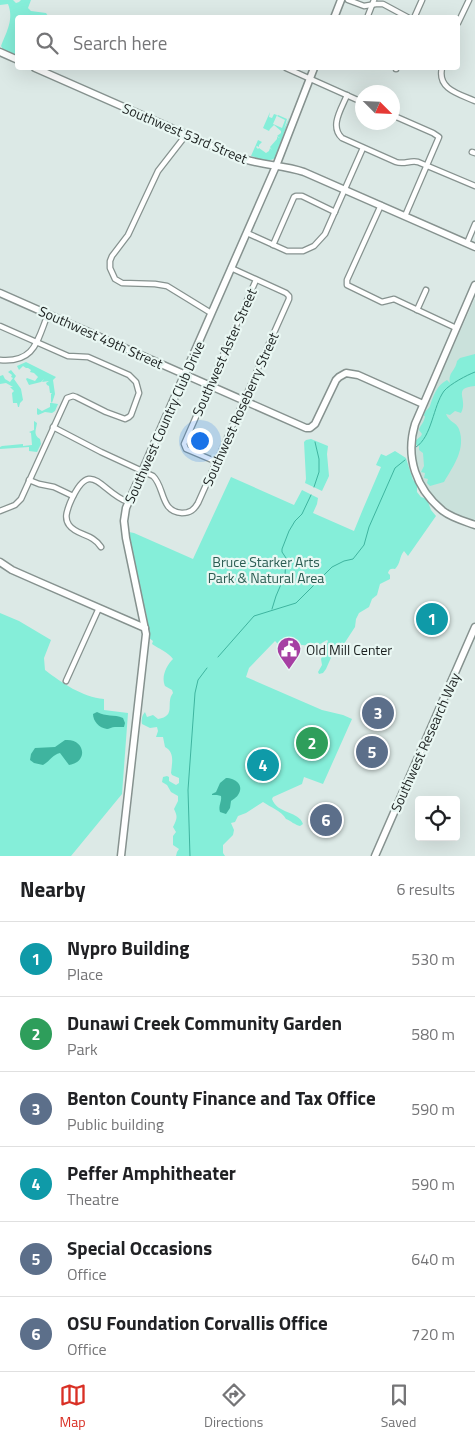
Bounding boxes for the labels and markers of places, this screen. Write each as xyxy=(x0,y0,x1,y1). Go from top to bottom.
pin: 1 xyxy=(416,600,448,638)
public building icon: Old Mill Center xyxy=(276,636,302,670)
place label: Old Mill Center xyxy=(306,639,392,660)
pin: 3 xyxy=(362,694,394,732)
pin: 2 xyxy=(296,724,328,762)
pin: 5 xyxy=(356,733,388,771)
pin: 4 xyxy=(247,746,279,784)
pin: 6 xyxy=(310,801,342,839)

